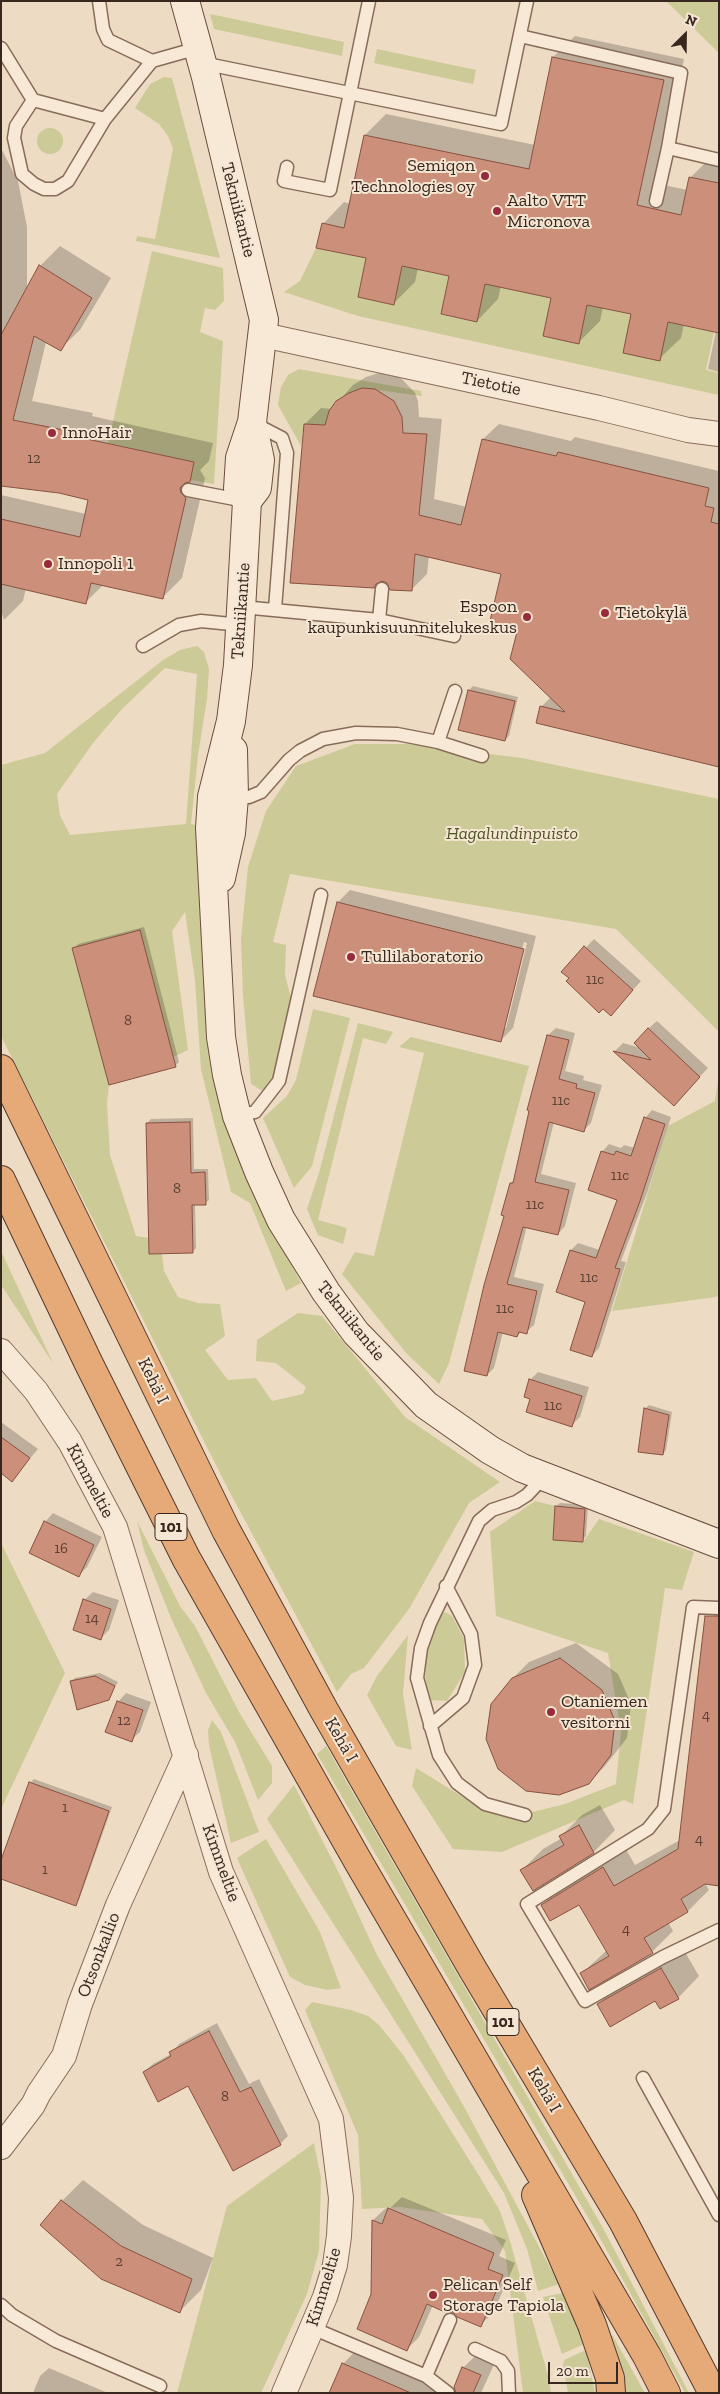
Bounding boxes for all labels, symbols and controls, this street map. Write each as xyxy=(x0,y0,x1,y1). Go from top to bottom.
north arrow xyxy=(660,10,710,60)
text: N xyxy=(683,11,699,31)
place label: Semiqon Technologies oy xyxy=(351,155,475,198)
street label: Tekniikantie xyxy=(216,160,260,260)
marker: Semiqon Technologies oy xyxy=(479,170,491,182)
place label: Aalto VTT Micronova xyxy=(507,190,590,232)
marker: Aalto VTT Micronova xyxy=(491,205,503,217)
street label: Tietotie xyxy=(459,367,523,401)
place label: InnoHair xyxy=(62,422,132,444)
marker: InnoHair xyxy=(46,427,58,439)
house number: 12 xyxy=(27,450,41,468)
place label: Innopoli 1 xyxy=(58,553,134,575)
marker: Innopoli 1 xyxy=(42,558,54,570)
street label: Tekniikantie xyxy=(227,562,255,660)
place label: Espoon kaupunkisuunnitelukeskus xyxy=(308,596,517,638)
place label: Tietokylä xyxy=(615,602,687,624)
marker: Tietokylä xyxy=(599,607,611,619)
marker: Espoon kaupunkisuunnitelukeskus xyxy=(521,611,533,623)
park label: Hagalundinpuisto xyxy=(446,823,578,845)
place label: Tullilaboratorio xyxy=(361,946,483,968)
marker: Tullilaboratorio xyxy=(345,951,357,963)
house number: 11c xyxy=(586,971,604,989)
house number: 8 xyxy=(124,1012,132,1030)
house number: 11c xyxy=(552,1092,570,1110)
house number: 11c xyxy=(611,1167,629,1185)
house number: 8 xyxy=(173,1180,181,1198)
house number: 11c xyxy=(526,1196,544,1214)
house number: 11c xyxy=(580,1269,598,1287)
street label: Tekniikantie xyxy=(312,1277,390,1365)
house number: 11c xyxy=(496,1300,514,1318)
street label: Kehä I xyxy=(133,1355,173,1407)
house number: 11c xyxy=(544,1397,562,1415)
street label: Kimmeltie xyxy=(61,1440,119,1522)
road number: 101 xyxy=(155,1514,187,1540)
house number: 16 xyxy=(54,1540,68,1558)
house number: 14 xyxy=(85,1610,99,1628)
place label: Otaniemen vesitorni xyxy=(561,1691,648,1734)
marker: Otaniemen vesitorni xyxy=(545,1706,557,1718)
house number: 4 xyxy=(702,1707,710,1725)
house number: 12 xyxy=(117,1712,131,1730)
street label: Kehä I xyxy=(320,1714,362,1766)
house number: 1 xyxy=(62,1799,68,1817)
street label: Kimmeltie xyxy=(197,1821,245,1905)
house number: 4 xyxy=(695,1831,703,1849)
house number: 1 xyxy=(42,1861,48,1879)
street label: Otsonkallio xyxy=(73,1910,125,2000)
house number: 4 xyxy=(622,1921,630,1939)
road number: 101 xyxy=(487,2008,519,2035)
street label: Kehä I xyxy=(522,2064,566,2116)
house number: 8 xyxy=(221,2088,229,2106)
street label: Kimmeltie xyxy=(302,2245,346,2329)
house number: 2 xyxy=(115,2253,123,2271)
place label: Pelican Self Storage Tapiola xyxy=(443,2274,564,2316)
marker: Pelican Self Storage Tapiola xyxy=(427,2289,439,2301)
scale bar xyxy=(550,2352,620,2384)
text: 20 m xyxy=(556,2362,589,2380)

